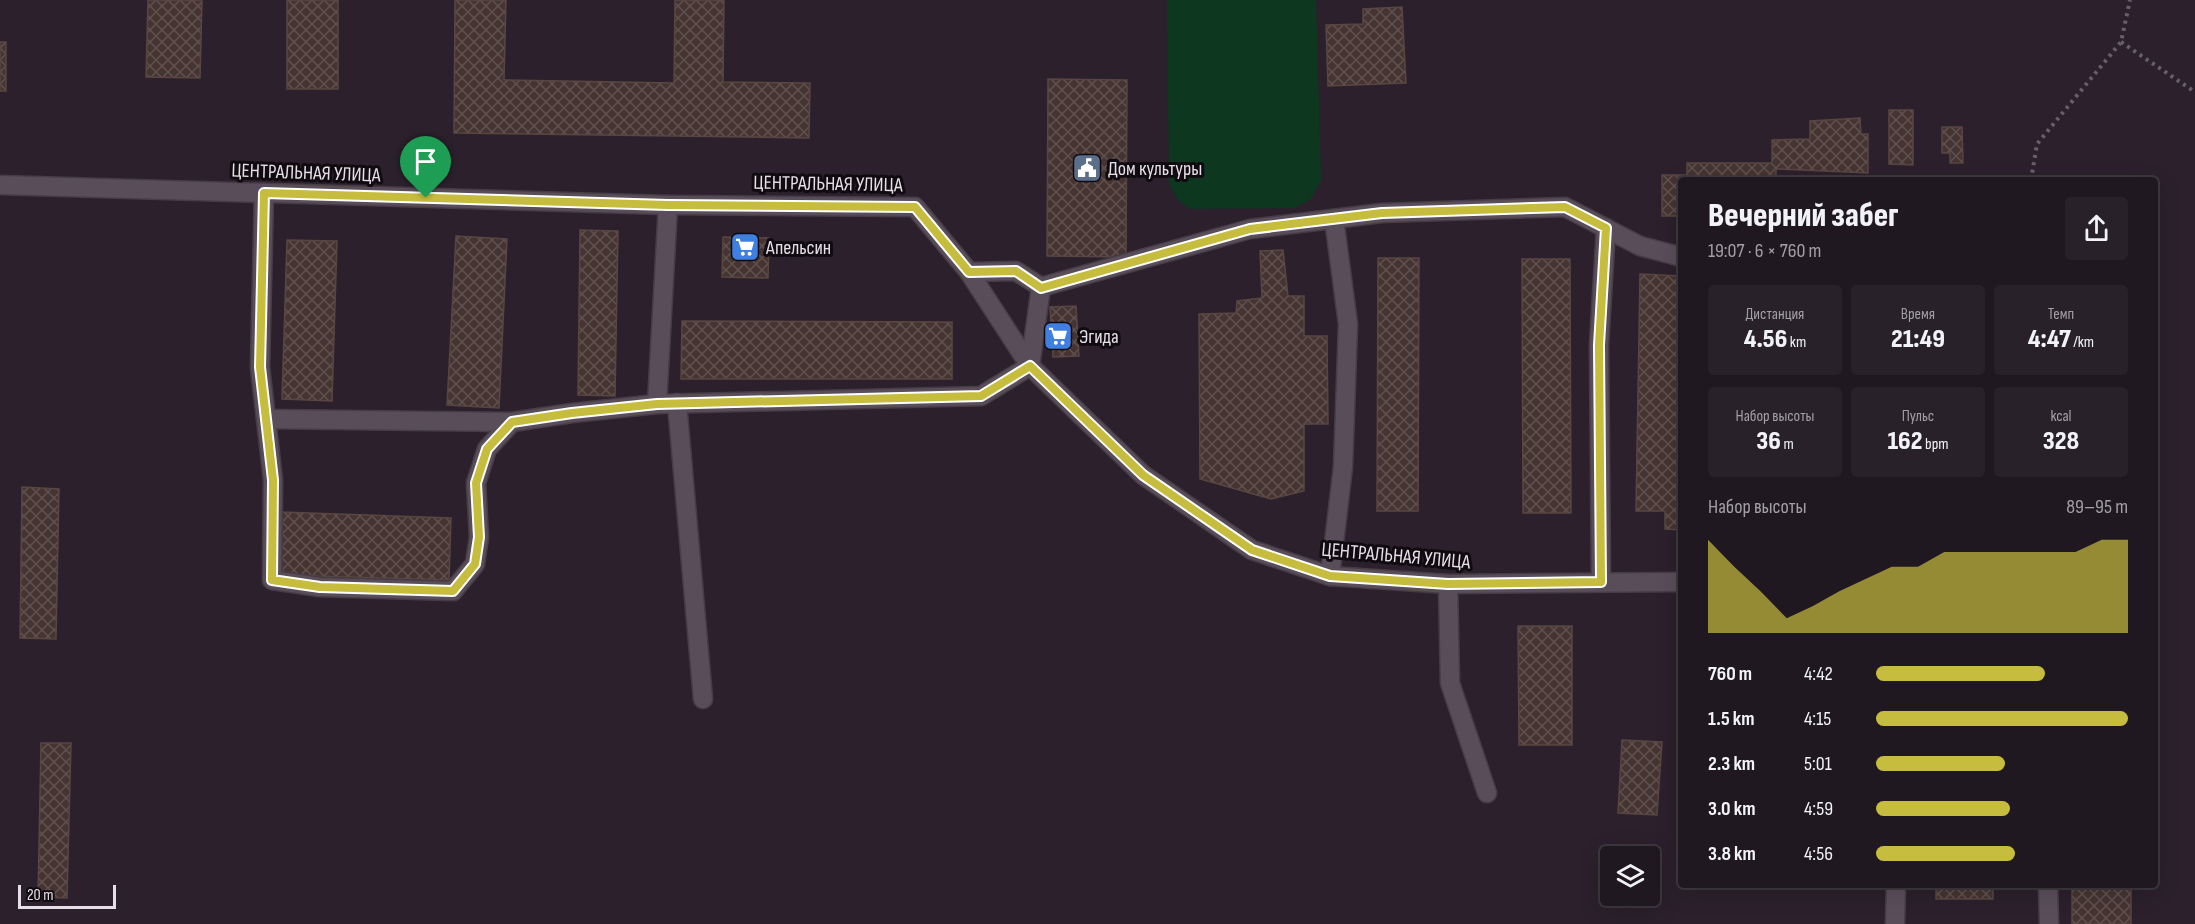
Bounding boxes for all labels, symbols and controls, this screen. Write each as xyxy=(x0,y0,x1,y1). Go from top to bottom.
pin xyxy=(400,136,451,198)
icon: arrive xyxy=(409,145,442,178)
public building icon: Дом культуры xyxy=(1071,152,1103,184)
place label: Дом культуры xyxy=(1108,157,1202,181)
street label: ЦЕНТРАЛЬНАЯ УЛИЦА xyxy=(231,158,381,188)
street label: ЦЕНТРАЛЬНАЯ УЛИЦА xyxy=(753,171,903,197)
text: Вечерний забег xyxy=(1708,196,1899,236)
button: share xyxy=(2065,197,2128,260)
supermarket icon: Апельсин xyxy=(729,231,761,263)
place label: Апельсин xyxy=(765,236,831,260)
text: 19:07 · 6 × 760 m xyxy=(1708,239,1821,263)
text: Дистанция xyxy=(1746,305,1804,324)
text: Время xyxy=(1901,305,1935,324)
text: Темп xyxy=(2048,305,2074,324)
supermarket icon: Эгида xyxy=(1042,320,1074,352)
text: 4.56 xyxy=(1744,324,1787,355)
text: 21:49 xyxy=(1891,324,1945,355)
text: 4:47 xyxy=(2028,324,2071,355)
place label: Эгида xyxy=(1079,325,1119,349)
text: km xyxy=(1787,333,1806,352)
text: /km xyxy=(2071,333,2094,352)
text: Набор высоты xyxy=(1736,407,1814,426)
text: Пульс xyxy=(1902,407,1934,426)
text: kcal xyxy=(2050,407,2072,426)
text: 36 xyxy=(1756,426,1781,457)
text: 162 xyxy=(1887,426,1922,457)
text: 328 xyxy=(2043,426,2079,457)
text: m xyxy=(1781,435,1794,454)
text: bpm xyxy=(1922,435,1949,454)
text: Набор высоты xyxy=(1708,495,1807,519)
text: 89–95 m xyxy=(2066,495,2128,519)
street label: ЦЕНТРАЛЬНАЯ УЛИЦА xyxy=(1321,538,1472,574)
text: 760 m xyxy=(1708,662,1752,686)
text: 4:42 xyxy=(1804,662,1833,686)
text: 1.5 km xyxy=(1708,707,1754,731)
text: 4:15 xyxy=(1804,707,1831,731)
text: 2.3 km xyxy=(1708,752,1755,776)
text: 5:01 xyxy=(1804,752,1832,776)
text: 3.0 km xyxy=(1708,797,1755,821)
text: 4:59 xyxy=(1804,797,1833,821)
text: 3.8 km xyxy=(1708,842,1756,866)
text: 4:56 xyxy=(1804,842,1833,866)
map controls xyxy=(1600,846,1660,906)
button: layers xyxy=(1600,846,1660,906)
scale bar xyxy=(18,882,116,910)
text: 20 m xyxy=(27,886,54,905)

